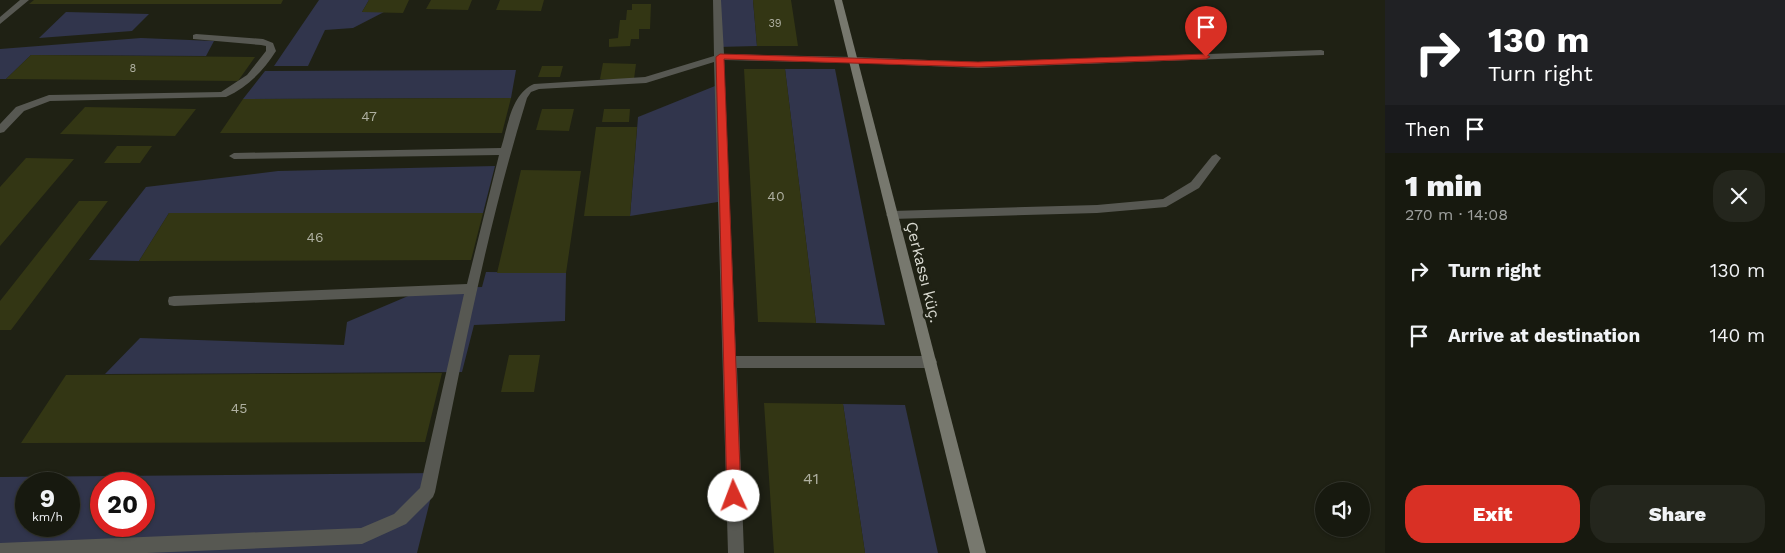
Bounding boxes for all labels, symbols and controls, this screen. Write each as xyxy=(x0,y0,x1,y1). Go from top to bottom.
pin xyxy=(1185,6,1227,57)
icon: arrive xyxy=(1192,13,1220,41)
house number: 39 xyxy=(768,17,782,30)
text: 130 m xyxy=(1488,19,1589,61)
icon: right xyxy=(1405,20,1470,85)
text: Turn right xyxy=(1488,61,1593,86)
house number: 8 xyxy=(130,62,137,75)
house number: 47 xyxy=(361,108,377,124)
icon: arrive xyxy=(1461,115,1489,143)
text: Then xyxy=(1405,118,1451,141)
text: 1 min xyxy=(1405,168,1482,203)
button: close xyxy=(1713,170,1765,222)
house number: 40 xyxy=(767,188,785,204)
text: 270 m · 14:08 xyxy=(1405,205,1508,224)
street label: Çerkassı küç. xyxy=(902,220,945,325)
house number: 46 xyxy=(306,229,324,245)
icon: right xyxy=(1405,257,1433,285)
text: Turn right xyxy=(1448,259,1541,282)
text: 130 m xyxy=(1710,259,1765,282)
icon: arrive xyxy=(1405,322,1433,350)
text: Arrive at destination xyxy=(1448,324,1640,347)
text: 140 m xyxy=(1710,324,1765,347)
house number: 45 xyxy=(231,400,247,416)
position arrow xyxy=(707,469,759,521)
house number: 41 xyxy=(803,469,819,488)
speed limit sign: 20 xyxy=(90,472,155,537)
map controls xyxy=(1315,482,1370,537)
button: sound xyxy=(1315,482,1370,537)
text: 9 xyxy=(40,484,55,513)
button: Exit xyxy=(1405,485,1580,543)
button: Share xyxy=(1590,485,1765,543)
text: km/h xyxy=(32,510,63,524)

